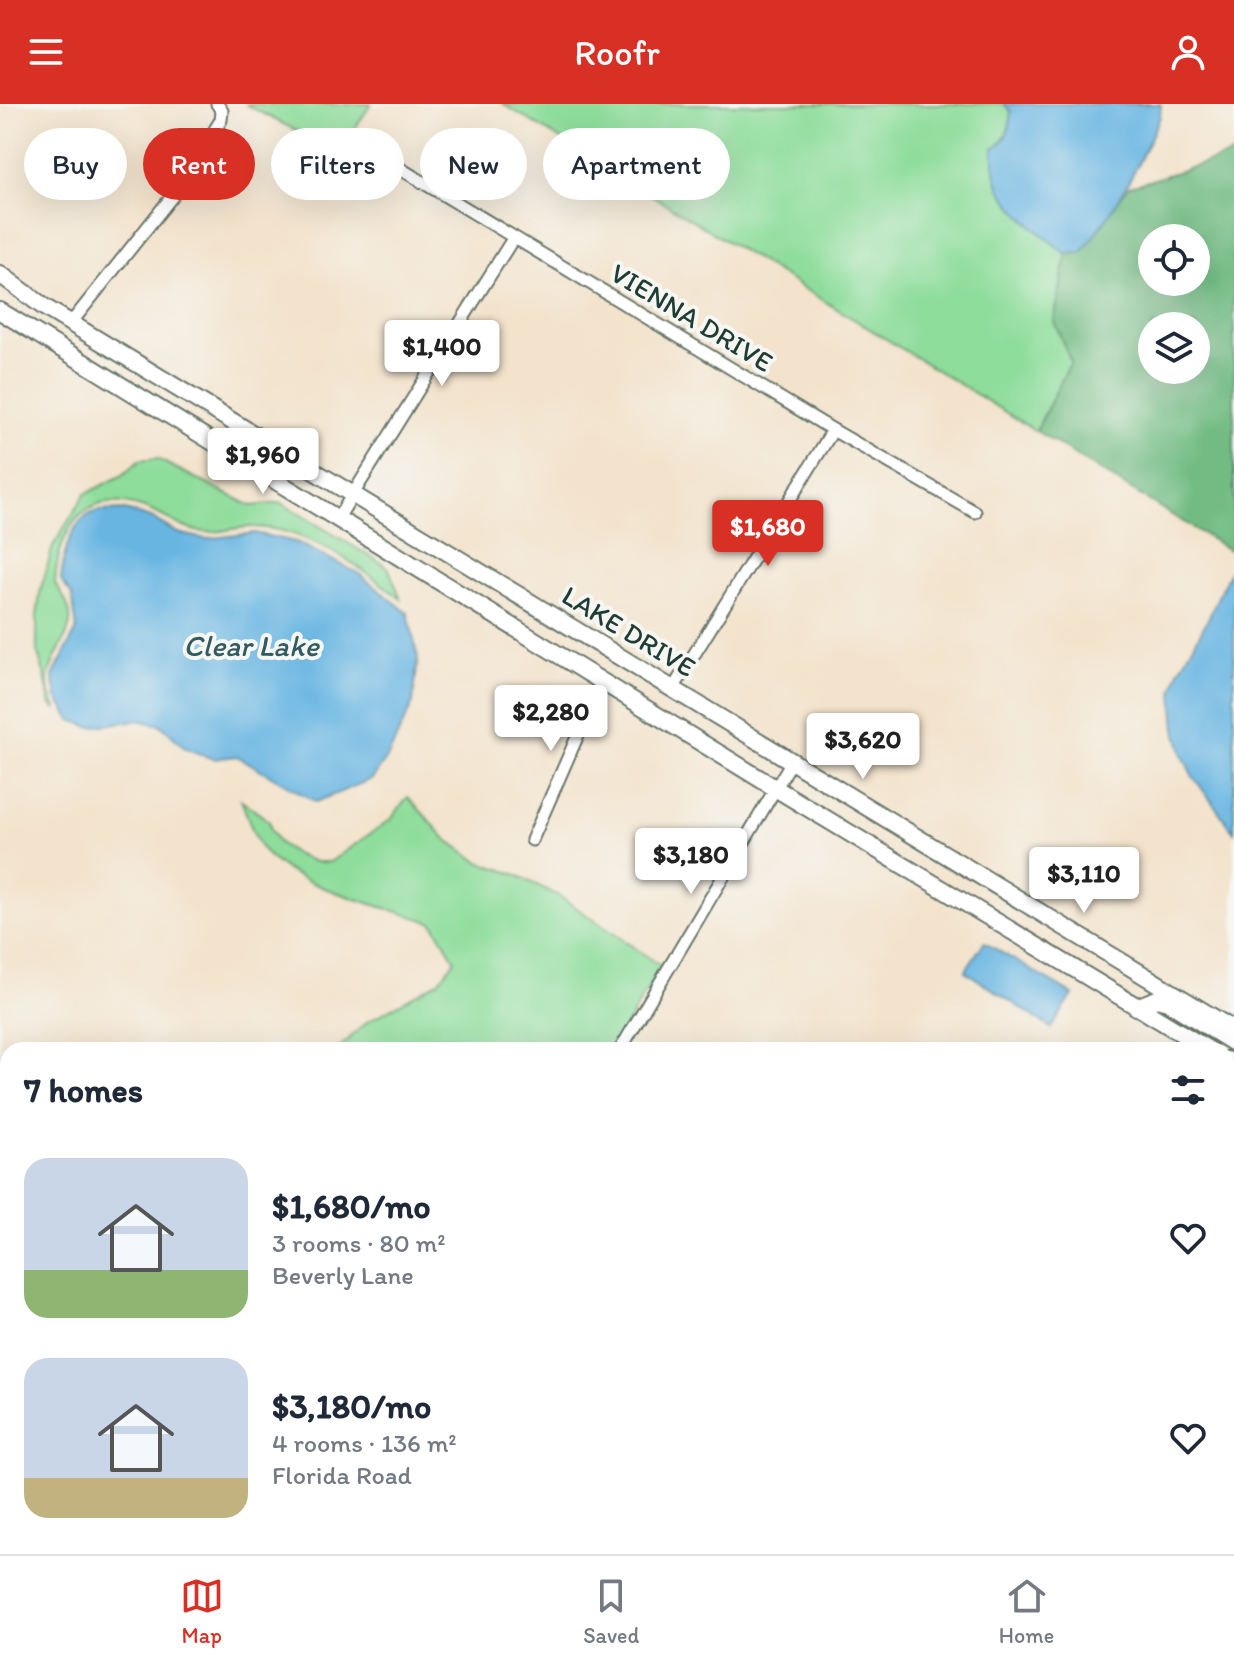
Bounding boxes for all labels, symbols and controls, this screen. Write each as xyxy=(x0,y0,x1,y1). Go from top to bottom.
icon: menu xyxy=(24,30,68,74)
icon: person xyxy=(1166,30,1210,74)
text: Roofr xyxy=(574,31,660,74)
chip: Buy xyxy=(24,128,127,200)
chip: Rent xyxy=(143,128,255,200)
chip: Filters xyxy=(271,128,404,200)
chip: New xyxy=(420,128,527,200)
chip: Apartment xyxy=(543,128,730,200)
map controls xyxy=(1138,224,1210,384)
button: locate xyxy=(1138,224,1210,296)
street label: VIENNA DRIVE xyxy=(605,255,779,379)
button: layers xyxy=(1138,312,1210,384)
pin: $1,400 xyxy=(377,320,507,388)
text: $1,400 xyxy=(402,330,482,362)
pin: $1,960 xyxy=(198,428,328,496)
text: $1,960 xyxy=(226,438,300,470)
pin: $1,680 xyxy=(703,500,833,568)
text: $1,680 xyxy=(730,510,806,542)
street label: LAKE DRIVE xyxy=(556,578,702,684)
water label: Clear Lake xyxy=(183,627,320,664)
pin: $2,280 xyxy=(486,685,616,753)
text: $2,280 xyxy=(513,695,589,727)
pin: $3,620 xyxy=(798,713,928,781)
text: $3,620 xyxy=(825,723,901,755)
pin: $3,180 xyxy=(626,828,756,896)
text: $3,180 xyxy=(653,838,729,870)
pin: $3,110 xyxy=(1019,847,1149,915)
text: $3,110 xyxy=(1047,857,1121,889)
icon: filters xyxy=(1166,1068,1210,1112)
text: 7 homes xyxy=(24,1070,143,1111)
text: $1,680/mo xyxy=(272,1186,431,1227)
icon: home xyxy=(88,1190,184,1286)
icon: heart xyxy=(1166,1216,1210,1260)
text: 3 rooms · 80 m² xyxy=(272,1227,446,1259)
text: Beverly Lane xyxy=(272,1259,414,1291)
text: $3,180/mo xyxy=(272,1386,431,1427)
icon: home xyxy=(88,1390,184,1486)
icon: heart xyxy=(1166,1416,1210,1460)
text: 4 rooms · 136 m² xyxy=(272,1427,457,1459)
text: Florida Road xyxy=(272,1459,412,1491)
tab: Map xyxy=(180,1574,224,1649)
tab: Saved xyxy=(583,1574,639,1649)
tab: Home xyxy=(999,1574,1054,1649)

